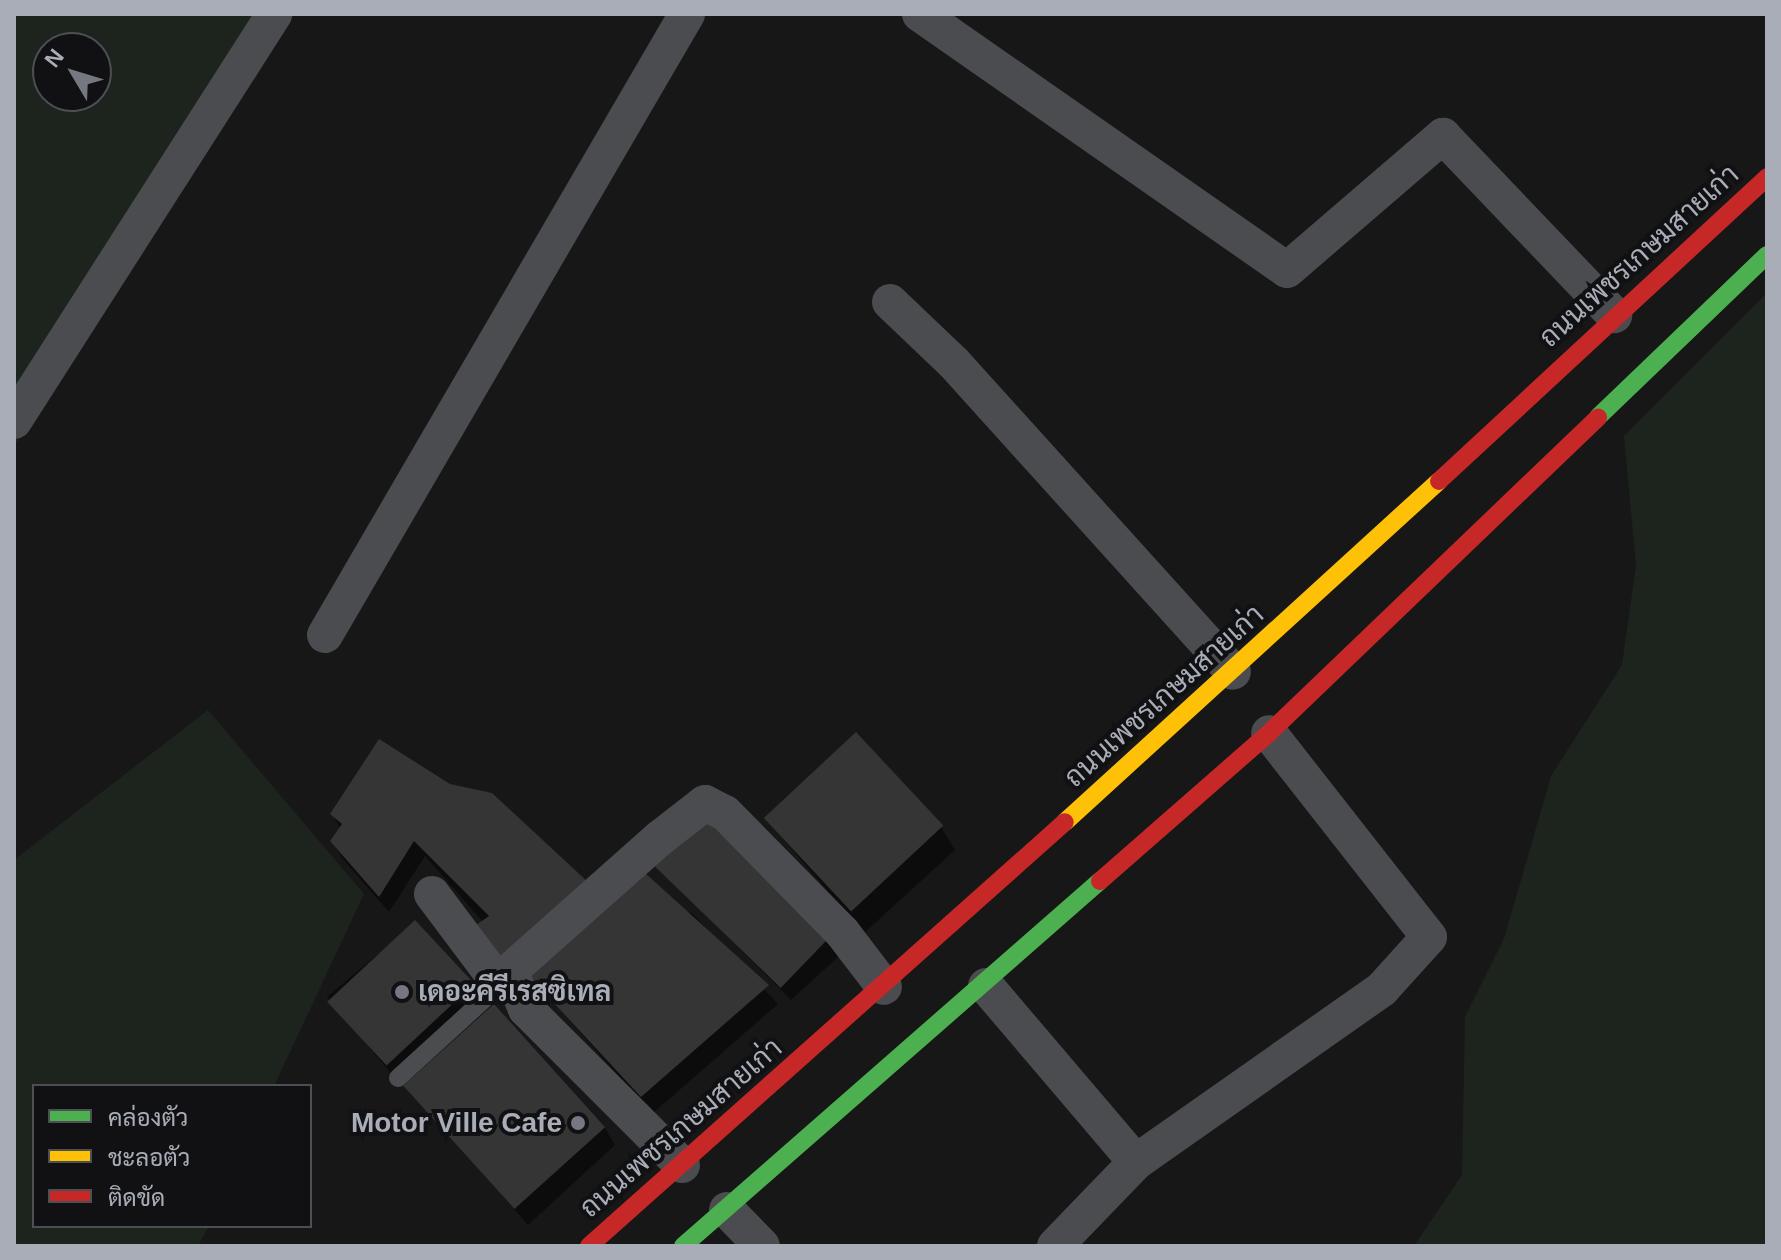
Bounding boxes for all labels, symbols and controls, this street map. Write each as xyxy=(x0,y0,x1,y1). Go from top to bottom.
north arrow xyxy=(32,32,112,112)
text: N xyxy=(40,44,69,72)
street label: ถนนเพชรเกษมสายเก่า xyxy=(1532,158,1746,354)
street label: ถนนเพชรเกษมสายเก่า xyxy=(1057,598,1271,794)
place label: เดอะคีรีเรสซิเทล xyxy=(418,975,611,1009)
marker: เดอะคีรีเรสซิเทล xyxy=(393,983,411,1001)
street label: ถนนเพชรเกษมสายเก่า xyxy=(573,1031,789,1225)
legend xyxy=(32,1084,312,1228)
text: คล่องตัว xyxy=(108,1104,188,1131)
place label: Motor Ville Cafe xyxy=(351,1106,562,1140)
marker: Motor Ville Cafe xyxy=(569,1114,587,1132)
text: ชะลอตัว xyxy=(108,1144,190,1171)
text: ติดขัด xyxy=(108,1184,165,1211)

